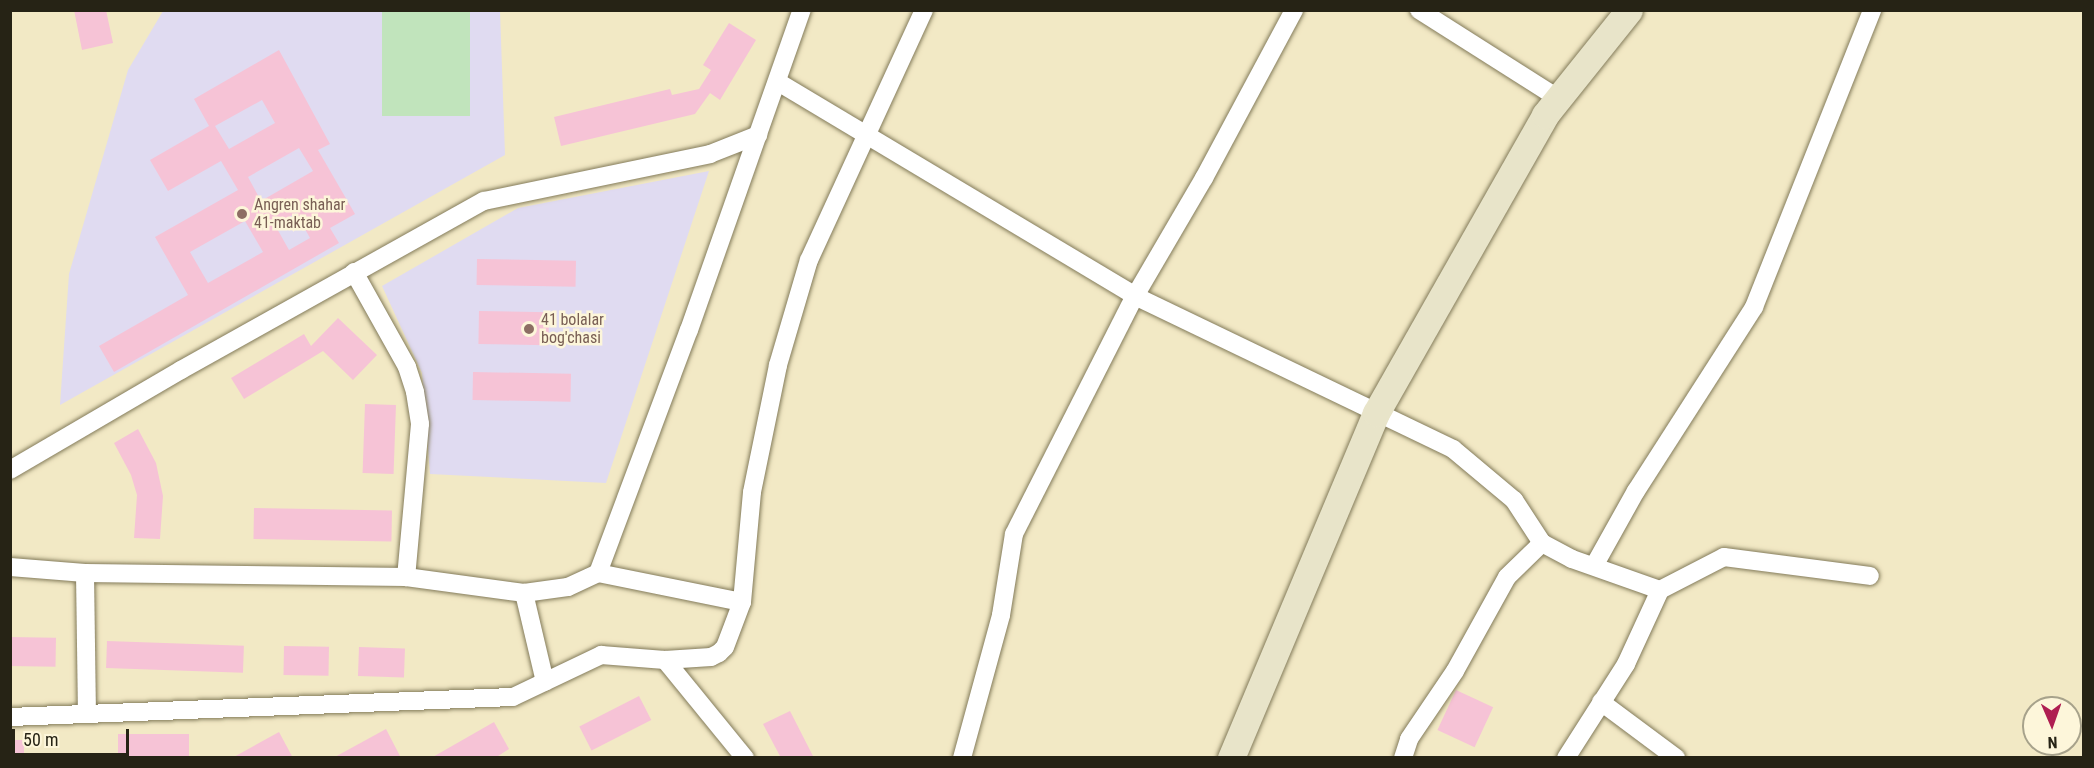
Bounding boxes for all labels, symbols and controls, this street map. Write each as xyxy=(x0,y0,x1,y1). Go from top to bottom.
place label: Angren shahar 41-maktab xyxy=(254,195,345,233)
marker: Angren shahar 41-maktab xyxy=(235,207,249,221)
place label: 41 bolalar bog'chasi xyxy=(541,310,604,348)
marker: 41 bolalar bog'chasi xyxy=(522,322,536,336)
north arrow xyxy=(2022,696,2082,756)
scale bar xyxy=(15,717,132,755)
text: 50 m xyxy=(23,729,58,750)
text: N xyxy=(2047,733,2058,752)

